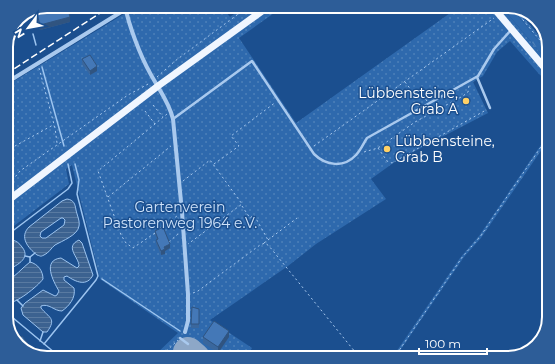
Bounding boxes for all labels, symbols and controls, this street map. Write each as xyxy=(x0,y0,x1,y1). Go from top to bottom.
north arrow xyxy=(8,8,48,48)
text: N xyxy=(11,26,28,41)
place label: Lübbensteine, Grab A xyxy=(358,84,459,118)
marker: Lübbensteine, Grab A xyxy=(461,96,471,106)
place label: Lübbensteine, Grab B xyxy=(395,132,495,166)
marker: Lübbensteine, Grab B xyxy=(382,144,392,154)
park label: Gartenverein Pastorenweg 1964 e.V. xyxy=(103,198,257,232)
scale bar xyxy=(419,330,487,356)
text: 100 m xyxy=(425,336,461,351)

